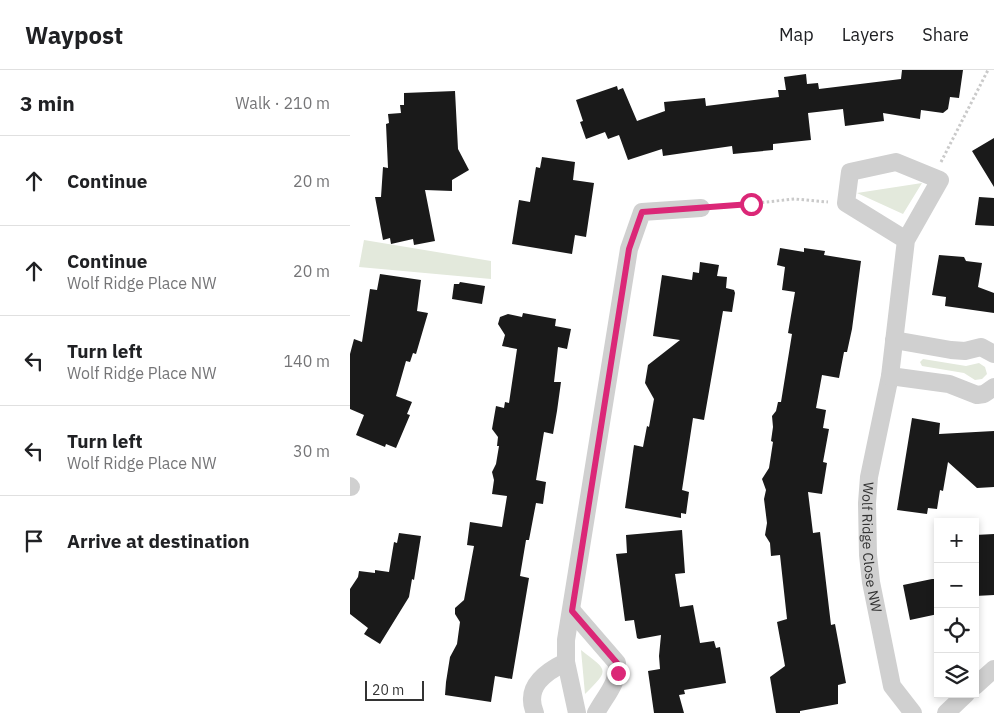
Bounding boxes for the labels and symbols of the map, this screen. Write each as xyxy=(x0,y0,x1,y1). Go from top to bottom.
route start xyxy=(740,193,763,216)
street label: Wolf Ridge Close NW xyxy=(858,481,886,615)
route end xyxy=(607,662,630,685)
scale bar xyxy=(365,678,424,701)

